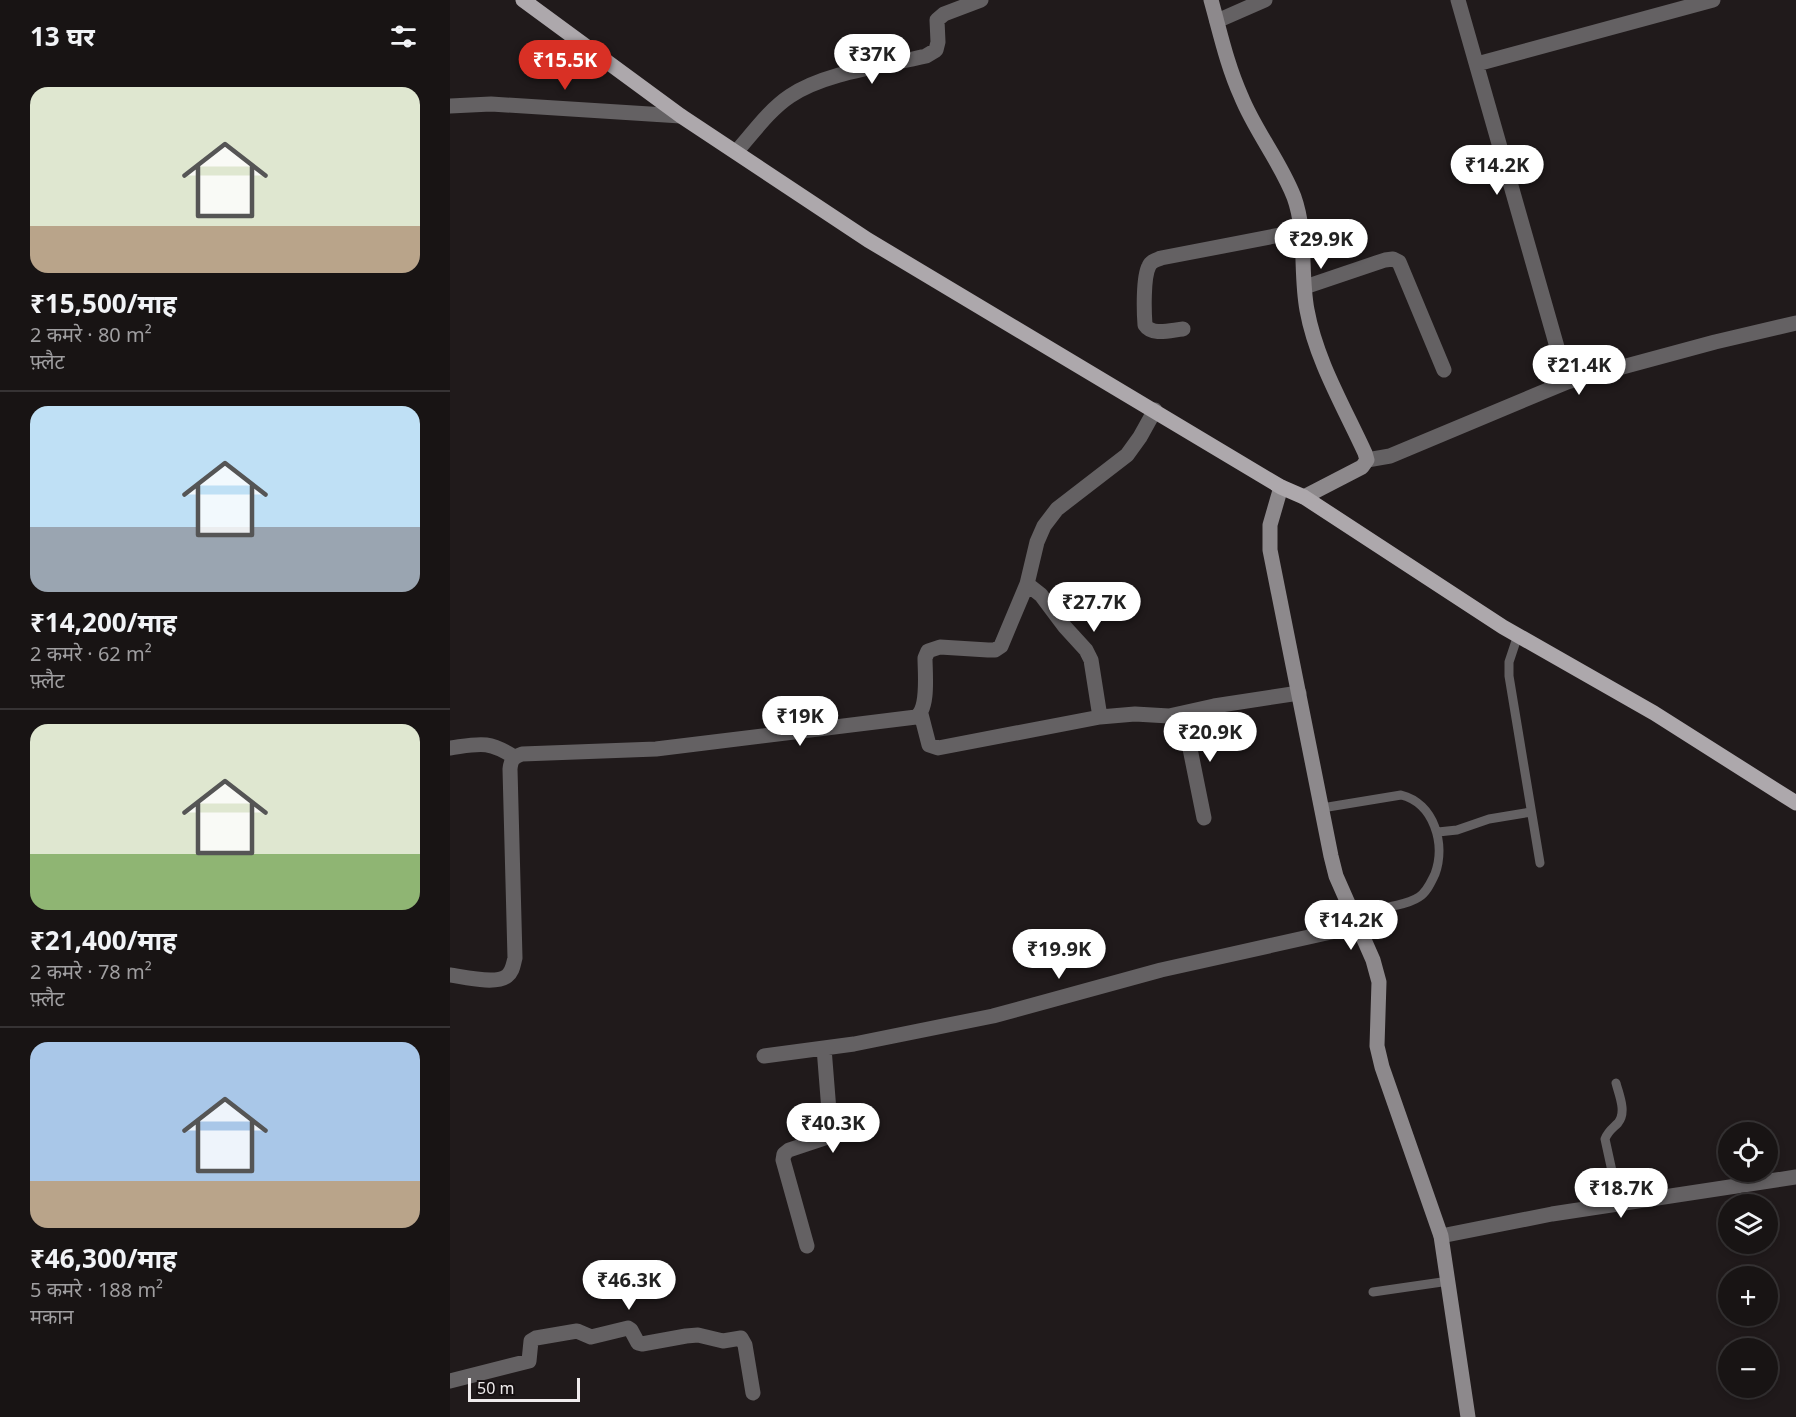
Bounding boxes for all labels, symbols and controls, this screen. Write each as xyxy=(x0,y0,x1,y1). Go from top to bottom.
text: 13 घर xyxy=(30,18,95,54)
icon: filters xyxy=(387,20,420,53)
pin: ₹37K xyxy=(836,34,908,85)
pin: ₹15.5K xyxy=(516,40,614,91)
text: ₹37K xyxy=(848,40,896,67)
text: ₹15.5K xyxy=(533,46,597,73)
icon: home xyxy=(171,126,279,234)
pin: ₹14.2K xyxy=(1448,145,1546,196)
text: ₹14.2K xyxy=(1465,151,1529,178)
pin: ₹29.9K xyxy=(1272,219,1370,270)
text: ₹29.9K xyxy=(1289,225,1353,252)
text: ₹15,500/माह xyxy=(30,285,177,321)
text: 2 कमरे · 80 m² xyxy=(30,321,152,348)
pin: ₹21.4K xyxy=(1530,345,1628,396)
text: फ़्लैट xyxy=(30,348,65,375)
text: ₹21.4K xyxy=(1547,351,1611,378)
icon: home xyxy=(171,445,279,553)
pin: ₹27.7K xyxy=(1045,582,1143,633)
text: ₹27.7K xyxy=(1062,588,1126,615)
text: ₹14,200/माह xyxy=(30,604,177,640)
text: 2 कमरे · 62 m² xyxy=(30,640,152,667)
text: फ़्लैट xyxy=(30,667,65,694)
pin: ₹19K xyxy=(764,696,836,747)
text: ₹19K xyxy=(776,702,824,729)
pin: ₹20.9K xyxy=(1161,712,1259,763)
text: ₹20.9K xyxy=(1178,718,1242,745)
icon: home xyxy=(171,763,279,871)
pin: ₹14.2K xyxy=(1302,900,1400,951)
text: ₹14.2K xyxy=(1319,906,1383,933)
text: ₹21,400/माह xyxy=(30,922,177,958)
pin: ₹19.9K xyxy=(1010,929,1108,980)
text: ₹19.9K xyxy=(1027,935,1091,962)
text: 2 कमरे · 78 m² xyxy=(30,958,152,985)
text: फ़्लैट xyxy=(30,985,65,1012)
icon: home xyxy=(171,1081,279,1189)
pin: ₹40.3K xyxy=(784,1103,882,1154)
text: ₹40.3K xyxy=(801,1109,865,1136)
map controls xyxy=(1718,1122,1778,1398)
button: locate xyxy=(1718,1122,1778,1182)
pin: ₹18.7K xyxy=(1572,1168,1670,1219)
text: ₹18.7K xyxy=(1589,1174,1653,1201)
button: layers xyxy=(1718,1194,1778,1254)
text: ₹46,300/माह xyxy=(30,1240,177,1276)
pin: ₹46.3K xyxy=(580,1260,678,1311)
text: ₹46.3K xyxy=(597,1266,661,1293)
button: + xyxy=(1718,1266,1778,1326)
text: 5 कमरे · 188 m² xyxy=(30,1276,163,1303)
text: मकान xyxy=(30,1303,74,1330)
button: − xyxy=(1718,1338,1778,1398)
scale bar xyxy=(468,1375,580,1402)
text: 50 m xyxy=(477,1377,514,1399)

